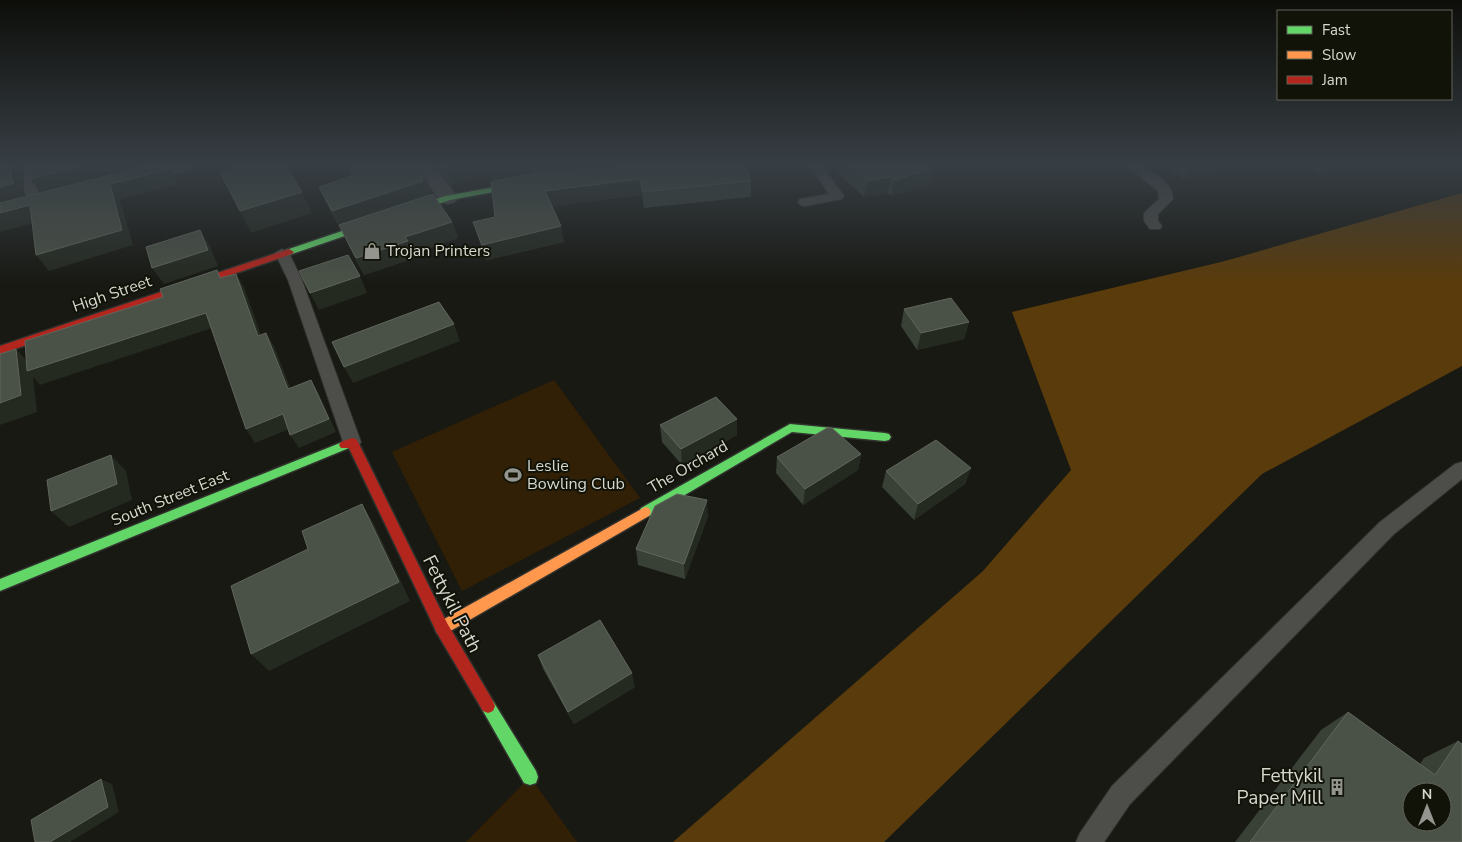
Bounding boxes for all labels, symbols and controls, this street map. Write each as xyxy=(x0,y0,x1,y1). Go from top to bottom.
legend xyxy=(1277,10,1452,100)
text: Fast xyxy=(1322,20,1351,40)
text: Slow xyxy=(1322,45,1357,65)
text: Jam xyxy=(1321,70,1348,90)
place label: Trojan Printers xyxy=(386,240,490,262)
shop icon: Trojan Printers xyxy=(362,241,382,261)
street label: High Street xyxy=(70,270,155,318)
street label: The Orchard xyxy=(644,435,732,499)
place label: Leslie Bowling Club xyxy=(527,455,625,495)
street label: South Street East xyxy=(108,464,233,532)
sports icon: Leslie Bowling Club xyxy=(503,465,523,485)
street label: Fettykil Path xyxy=(416,551,488,657)
place label: Fettykil Paper Mill xyxy=(1237,763,1323,811)
building icon: Fettykil Paper Mill xyxy=(1327,777,1347,797)
north arrow xyxy=(1402,782,1452,832)
text: N xyxy=(1422,785,1432,804)

